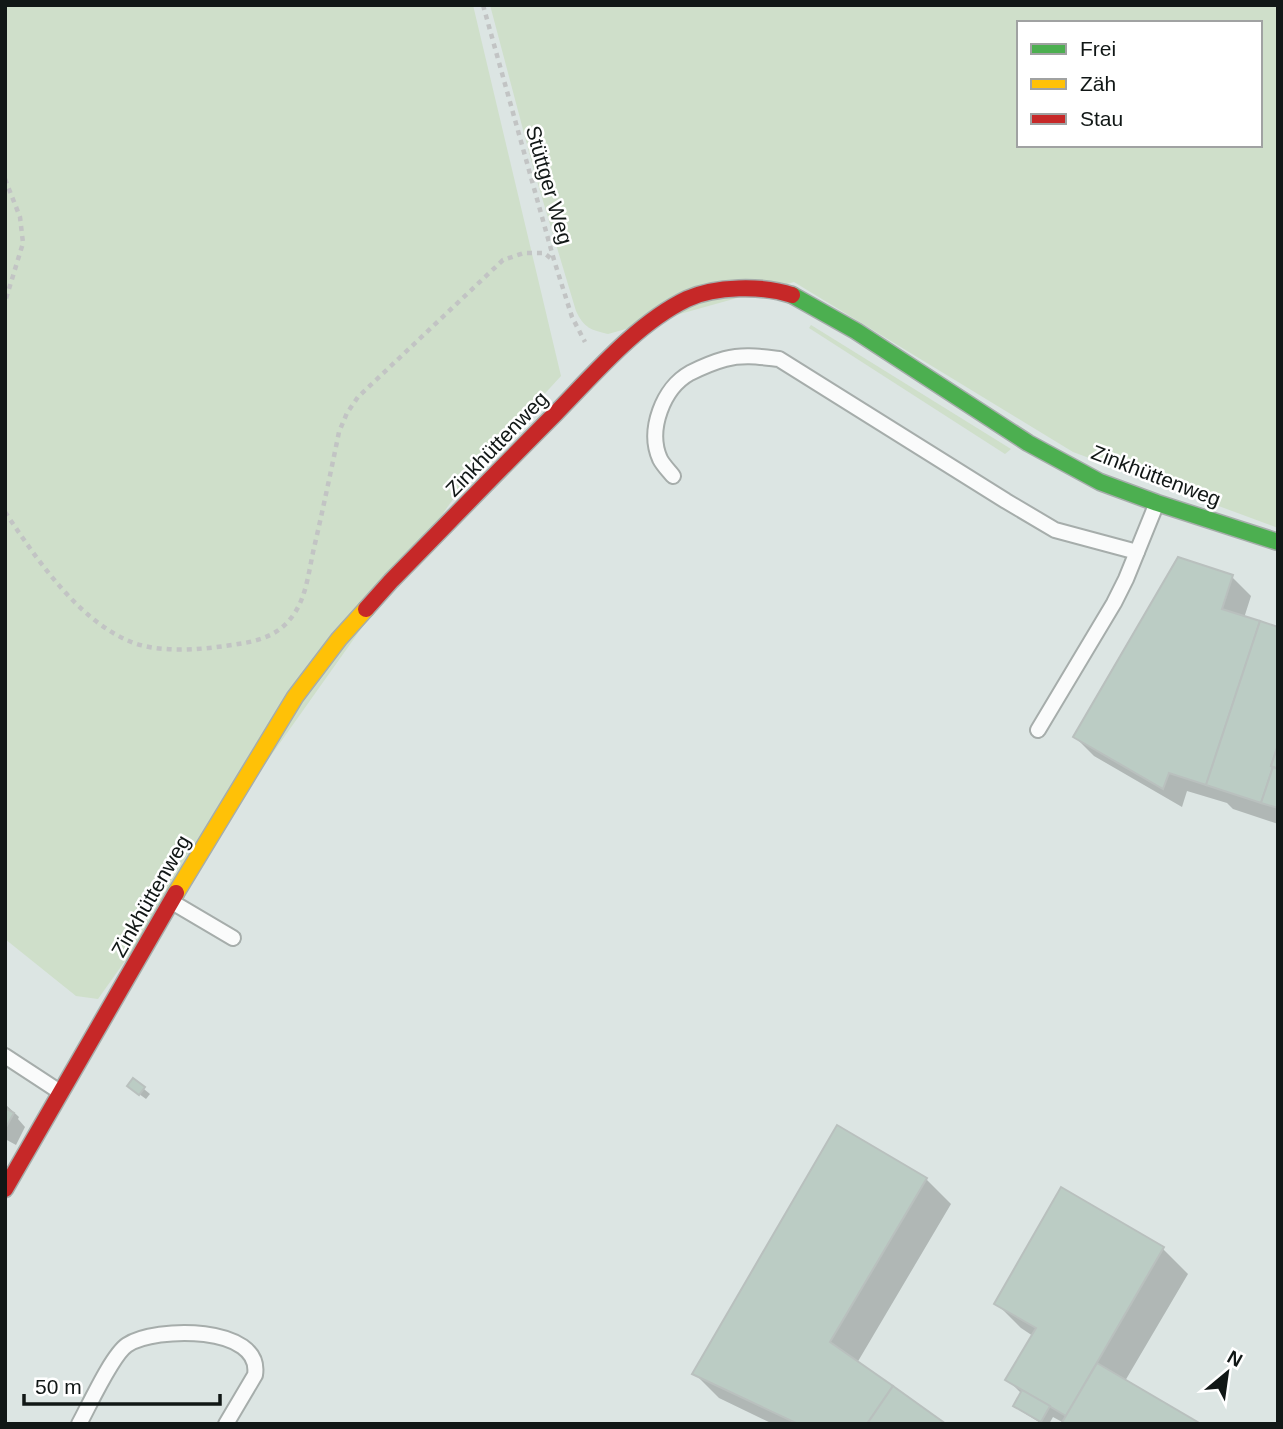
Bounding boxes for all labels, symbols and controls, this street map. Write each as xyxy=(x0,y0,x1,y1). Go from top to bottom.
legend xyxy=(1017,21,1262,147)
text: Frei xyxy=(1080,37,1116,60)
text: Zäh xyxy=(1080,72,1116,95)
text: Stau xyxy=(1080,107,1123,130)
street label: Stüttger Weg xyxy=(522,123,577,247)
street label: Zinkhüttenweg xyxy=(441,387,552,501)
street label: Zinkhüttenweg xyxy=(1088,440,1224,511)
street label: Zinkhüttenweg xyxy=(106,831,195,961)
north arrow xyxy=(1192,1338,1262,1408)
text: N xyxy=(1224,1346,1246,1371)
scale bar xyxy=(24,1362,220,1406)
text: 50 m xyxy=(35,1375,82,1398)

